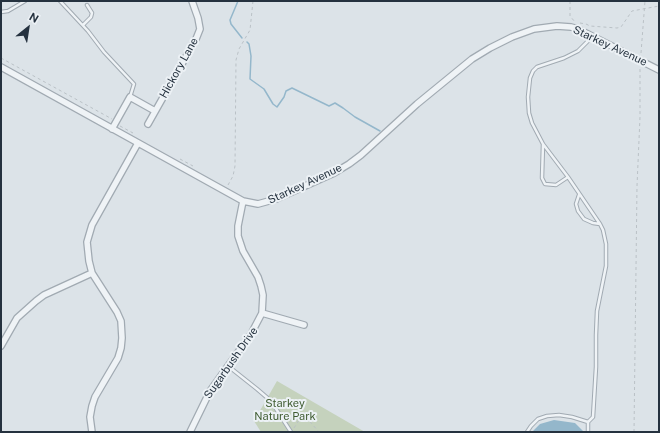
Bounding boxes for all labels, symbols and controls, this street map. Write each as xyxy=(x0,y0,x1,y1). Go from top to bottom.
north arrow xyxy=(8,8,48,48)
text: N xyxy=(27,10,41,25)
street label: Starkey Avenue xyxy=(571,23,649,69)
street label: Hickory Lane xyxy=(157,35,201,101)
street label: Starkey Avenue xyxy=(266,161,344,207)
street label: Sugarbush Drive xyxy=(201,325,261,401)
park label: Starkey Nature Park xyxy=(254,397,316,423)

